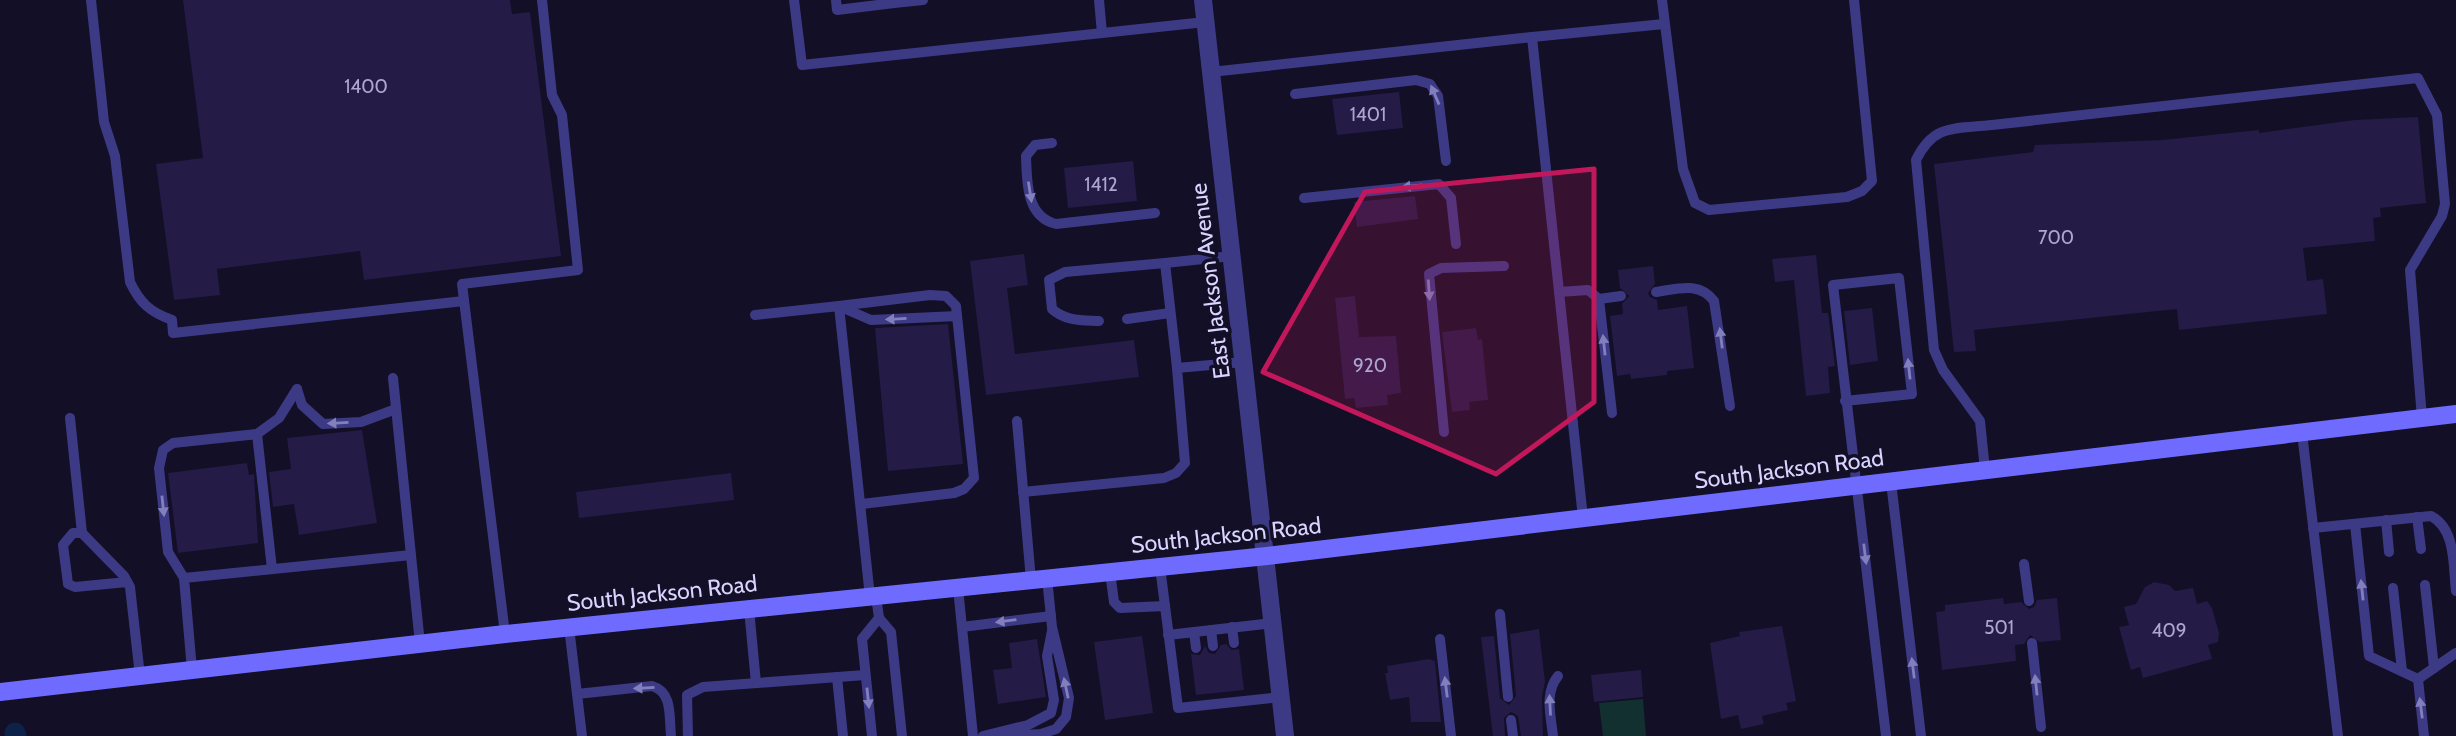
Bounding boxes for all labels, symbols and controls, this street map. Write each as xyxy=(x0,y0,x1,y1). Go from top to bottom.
house number: 1400 xyxy=(344,75,388,98)
one-way arrow xyxy=(1429,84,1440,105)
house number: 1401 xyxy=(1350,103,1386,126)
house number: 1412 xyxy=(1084,173,1118,196)
one-way arrow xyxy=(1025,181,1036,203)
street label: East Jackson Avenue xyxy=(1184,181,1236,380)
one-way arrow xyxy=(1400,181,1422,192)
house number: 700 xyxy=(2038,226,2074,249)
one-way arrow xyxy=(1424,279,1435,301)
one-way arrow xyxy=(885,313,907,324)
one-way arrow xyxy=(1715,327,1726,349)
one-way arrow xyxy=(1599,334,1610,356)
house number: 920 xyxy=(1353,354,1387,377)
one-way arrow xyxy=(1903,357,1914,379)
one-way arrow xyxy=(327,418,349,429)
street label: South Jackson Road xyxy=(1692,443,1886,495)
one-way arrow xyxy=(158,495,169,517)
street label: South Jackson Road xyxy=(1130,511,1322,559)
one-way arrow xyxy=(1859,543,1870,565)
street label: South Jackson Road xyxy=(566,569,758,617)
one-way arrow xyxy=(2356,579,2367,601)
one-way arrow xyxy=(995,616,1017,627)
house number: 501 xyxy=(1984,616,2014,639)
house number: 409 xyxy=(2151,619,2187,642)
one-way arrow xyxy=(1908,657,1919,679)
one-way arrow xyxy=(2031,674,2042,696)
one-way arrow xyxy=(1440,676,1451,698)
one-way arrow xyxy=(1060,677,1071,699)
one-way arrow xyxy=(632,682,654,693)
one-way arrow xyxy=(863,687,874,709)
one-way arrow xyxy=(1545,694,1556,716)
one-way arrow xyxy=(2415,696,2426,718)

